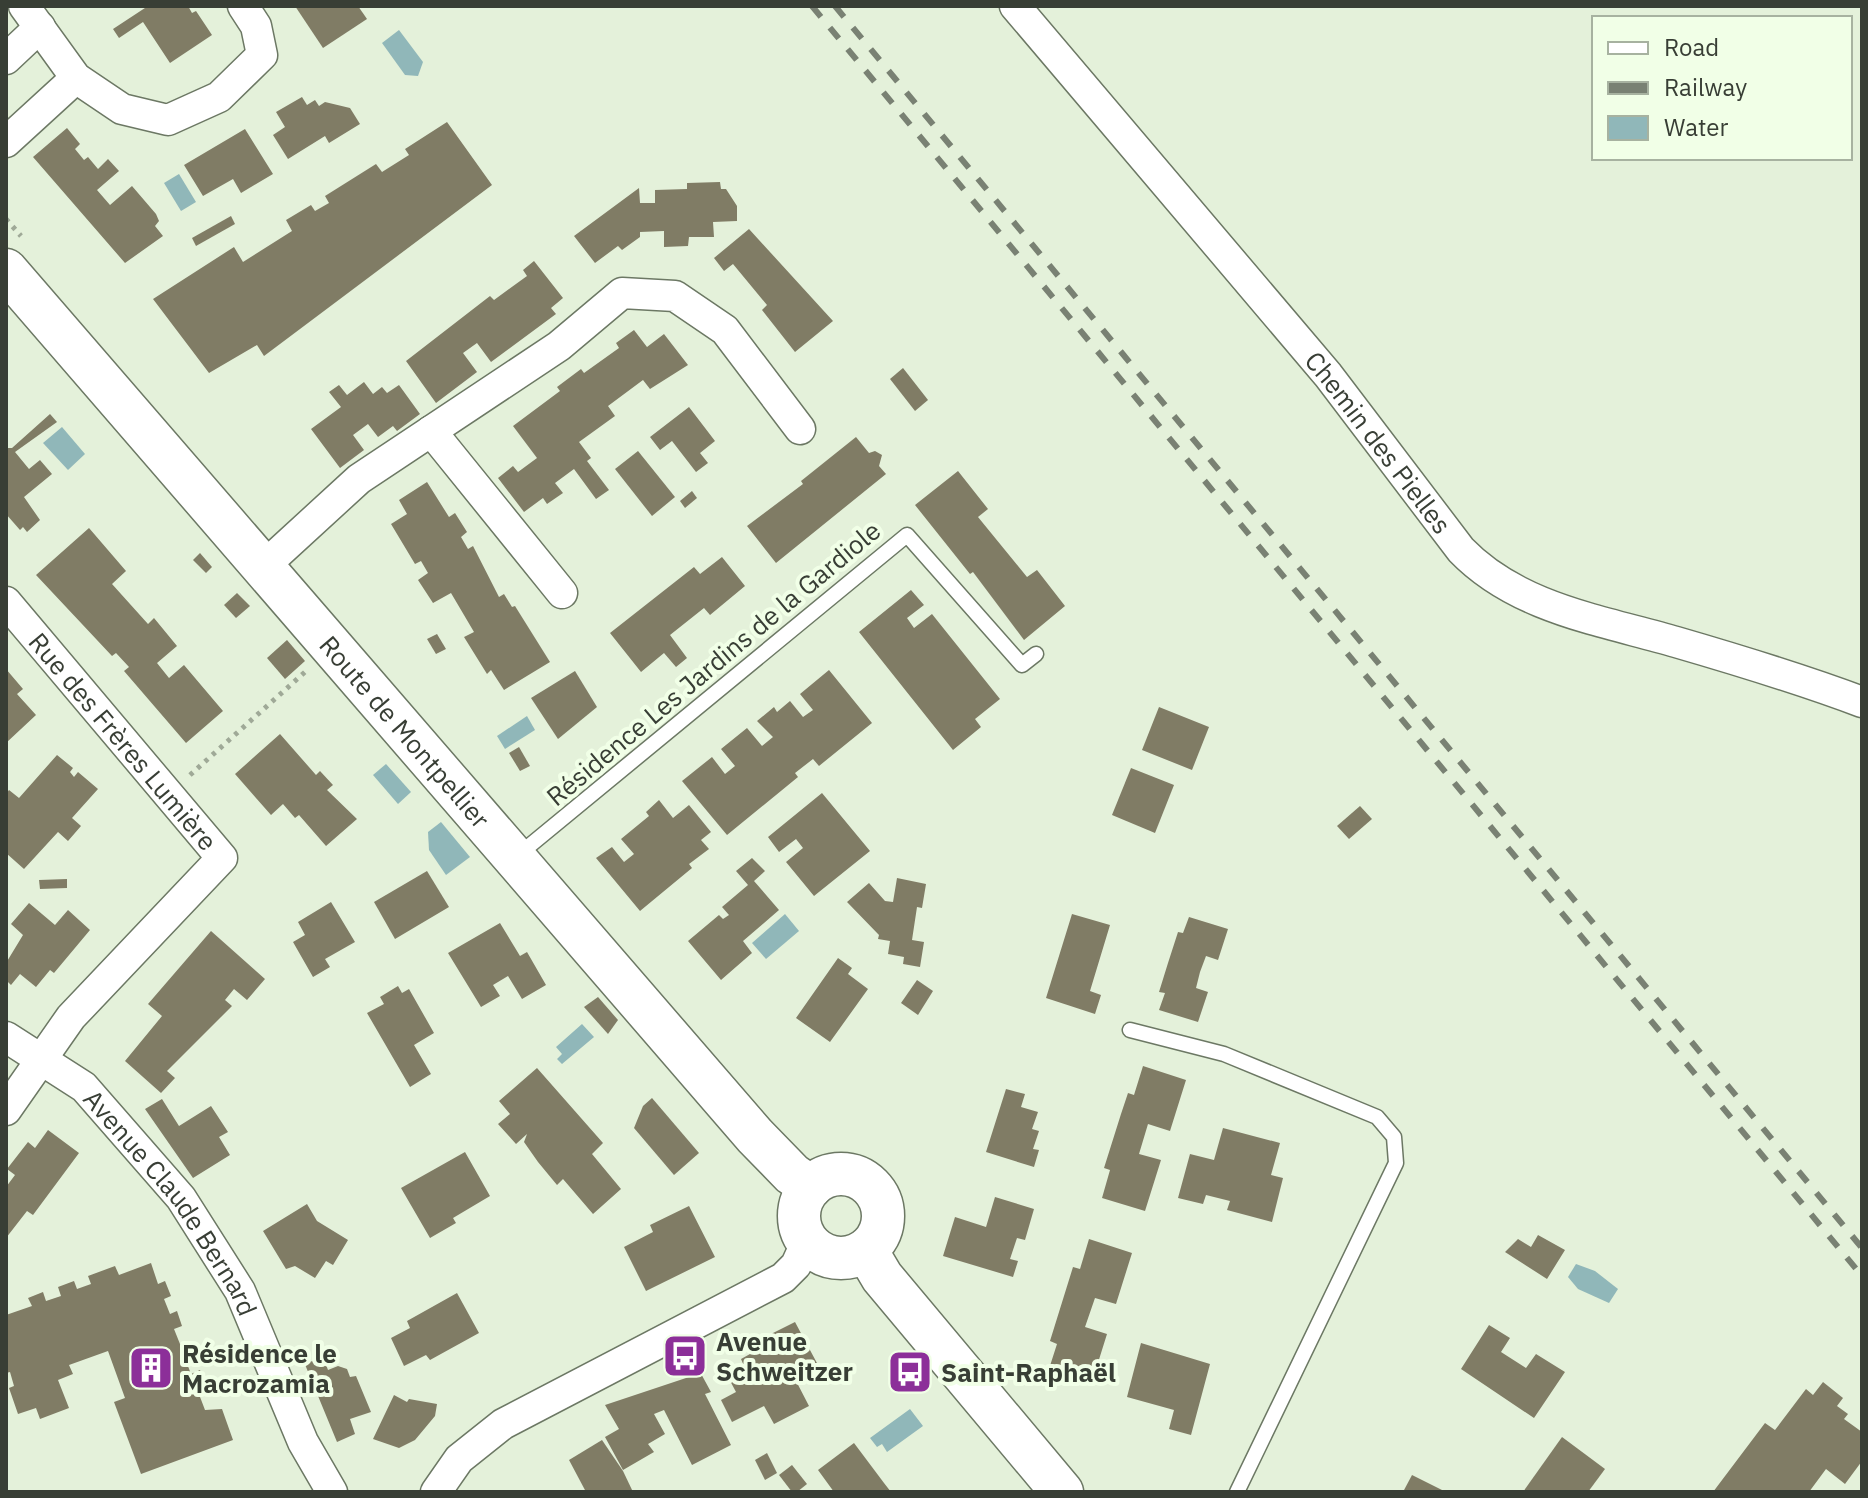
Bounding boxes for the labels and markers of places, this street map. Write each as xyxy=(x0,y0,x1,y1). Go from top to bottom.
place label: Avenue Schweitzer xyxy=(716,1324,853,1388)
bus stop icon: Avenue Schweitzer xyxy=(661,1332,709,1380)
place label: Résidence le Macrozamia xyxy=(182,1336,337,1400)
building icon: Résidence le Macrozamia xyxy=(127,1344,175,1392)
bus stop icon: Saint-Raphaël xyxy=(886,1348,934,1396)
place label: Saint-Raphaël xyxy=(941,1355,1116,1389)

